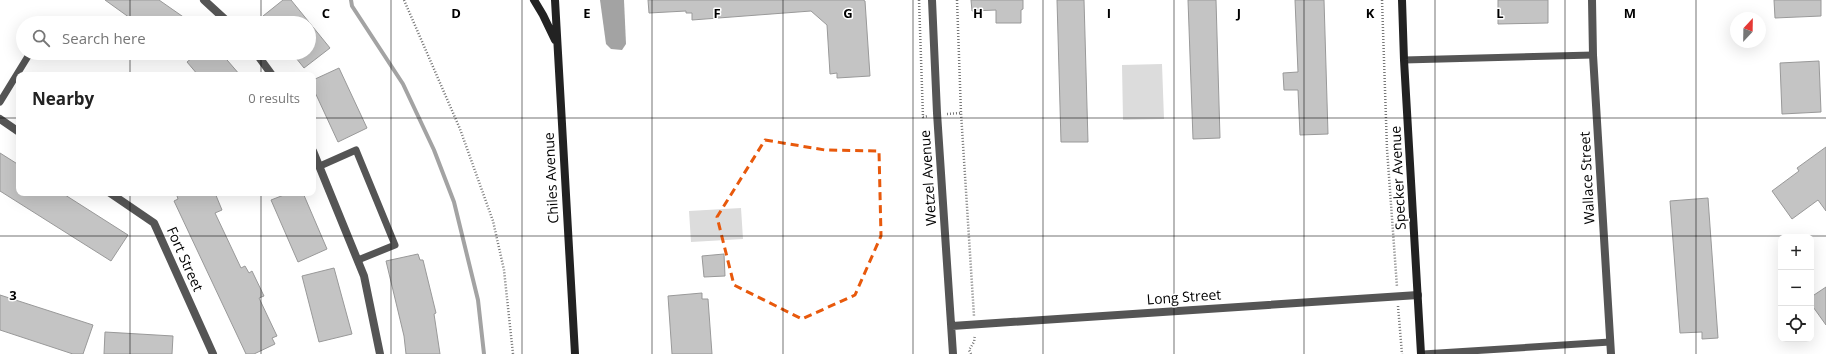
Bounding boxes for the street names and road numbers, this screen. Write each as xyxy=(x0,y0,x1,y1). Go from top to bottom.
street label: Specker Avenue xyxy=(1385,125,1410,231)
street label: Wetzel Avenue xyxy=(915,129,940,227)
street label: Wallace Street xyxy=(1575,131,1598,225)
street label: Chiles Avenue xyxy=(539,132,562,224)
street label: Fort Street xyxy=(163,223,208,294)
street label: Long Street xyxy=(1146,284,1222,309)

